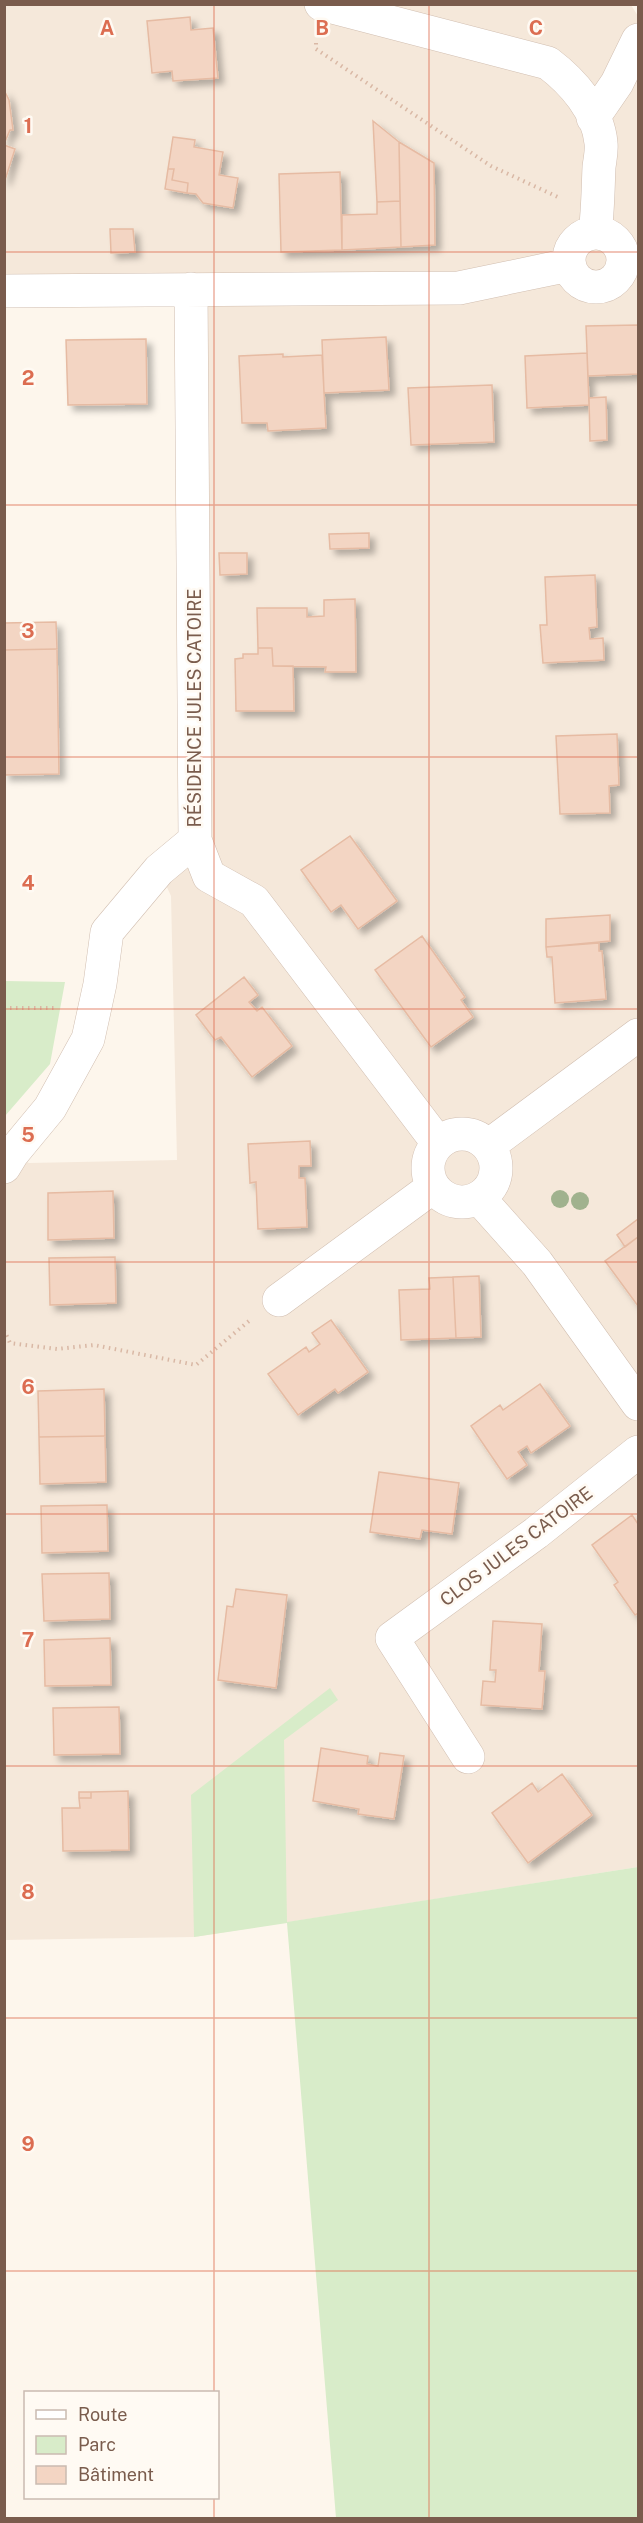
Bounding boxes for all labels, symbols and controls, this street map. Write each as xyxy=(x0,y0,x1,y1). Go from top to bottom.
text: A xyxy=(100,16,114,40)
text: B xyxy=(315,16,329,40)
text: C xyxy=(529,16,543,40)
text: 1 xyxy=(24,114,32,138)
text: 2 xyxy=(22,366,34,390)
street label: RÉSIDENCE JULES CATOIRE xyxy=(183,588,205,828)
text: 3 xyxy=(21,619,35,643)
text: 4 xyxy=(21,871,35,895)
text: 5 xyxy=(21,1123,35,1147)
text: 6 xyxy=(21,1375,35,1399)
street label: CLOS JULES CATOIRE xyxy=(436,1482,596,1610)
text: 7 xyxy=(22,1628,34,1652)
text: 8 xyxy=(21,1880,35,1904)
text: 9 xyxy=(21,2132,35,2156)
legend xyxy=(24,2391,219,2499)
text: Route xyxy=(78,2404,127,2425)
text: Parc xyxy=(78,2434,116,2455)
text: Bâtiment xyxy=(78,2464,154,2485)

